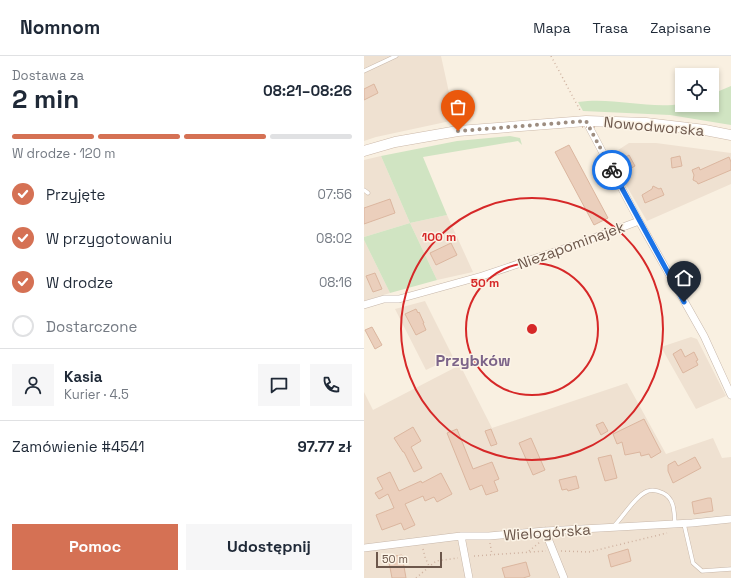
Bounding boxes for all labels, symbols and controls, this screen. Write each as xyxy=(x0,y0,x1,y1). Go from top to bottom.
text: Nomnom xyxy=(20,15,100,40)
text: Mapa xyxy=(533,19,571,37)
text: Trasa xyxy=(593,19,628,37)
text: Zapisane xyxy=(650,19,711,37)
text: Dostawa za xyxy=(12,67,84,84)
map controls xyxy=(675,68,719,112)
button: locate xyxy=(675,68,719,112)
text: 08:21–08:26 xyxy=(263,81,352,100)
text: 2 min xyxy=(12,82,79,116)
pin xyxy=(441,90,475,131)
icon: bag xyxy=(447,96,469,118)
street label: Nowodworska xyxy=(603,112,705,140)
text: W drodze · 120 m xyxy=(12,145,116,162)
courier xyxy=(592,150,632,190)
icon: bike xyxy=(601,159,623,181)
icon: check xyxy=(12,183,34,205)
text: Przyjęte xyxy=(46,185,105,204)
text: 07:56 xyxy=(318,186,352,203)
street label: Niezapominajek xyxy=(515,217,627,273)
icon: check xyxy=(12,227,34,249)
text: W przygotowaniu xyxy=(46,229,172,248)
text: 100 m xyxy=(422,229,456,245)
text: 08:02 xyxy=(316,230,352,247)
pin xyxy=(667,261,701,302)
icon: home xyxy=(673,267,695,289)
icon: check xyxy=(12,271,34,293)
text: W drodze xyxy=(46,273,113,292)
text: 08:16 xyxy=(319,274,352,291)
text: 50 m xyxy=(471,275,499,291)
text: Dostarczone xyxy=(46,317,137,336)
centre of rings xyxy=(525,322,539,336)
district label: Przybków xyxy=(435,350,511,371)
button: person xyxy=(12,364,54,406)
button: chat xyxy=(258,364,300,406)
button: phone xyxy=(310,364,352,406)
text: Kasia xyxy=(64,367,103,386)
text: Kurier · 4.5 xyxy=(64,386,129,403)
text: Zamówienie #4541 xyxy=(12,437,145,456)
text: 97.77 zł xyxy=(297,437,352,456)
street label: Wielogórska xyxy=(503,519,592,545)
button: Pomoc xyxy=(12,524,178,570)
button: Udostępnij xyxy=(186,524,352,570)
scale bar xyxy=(376,550,442,569)
text: 50 m xyxy=(382,552,408,566)

